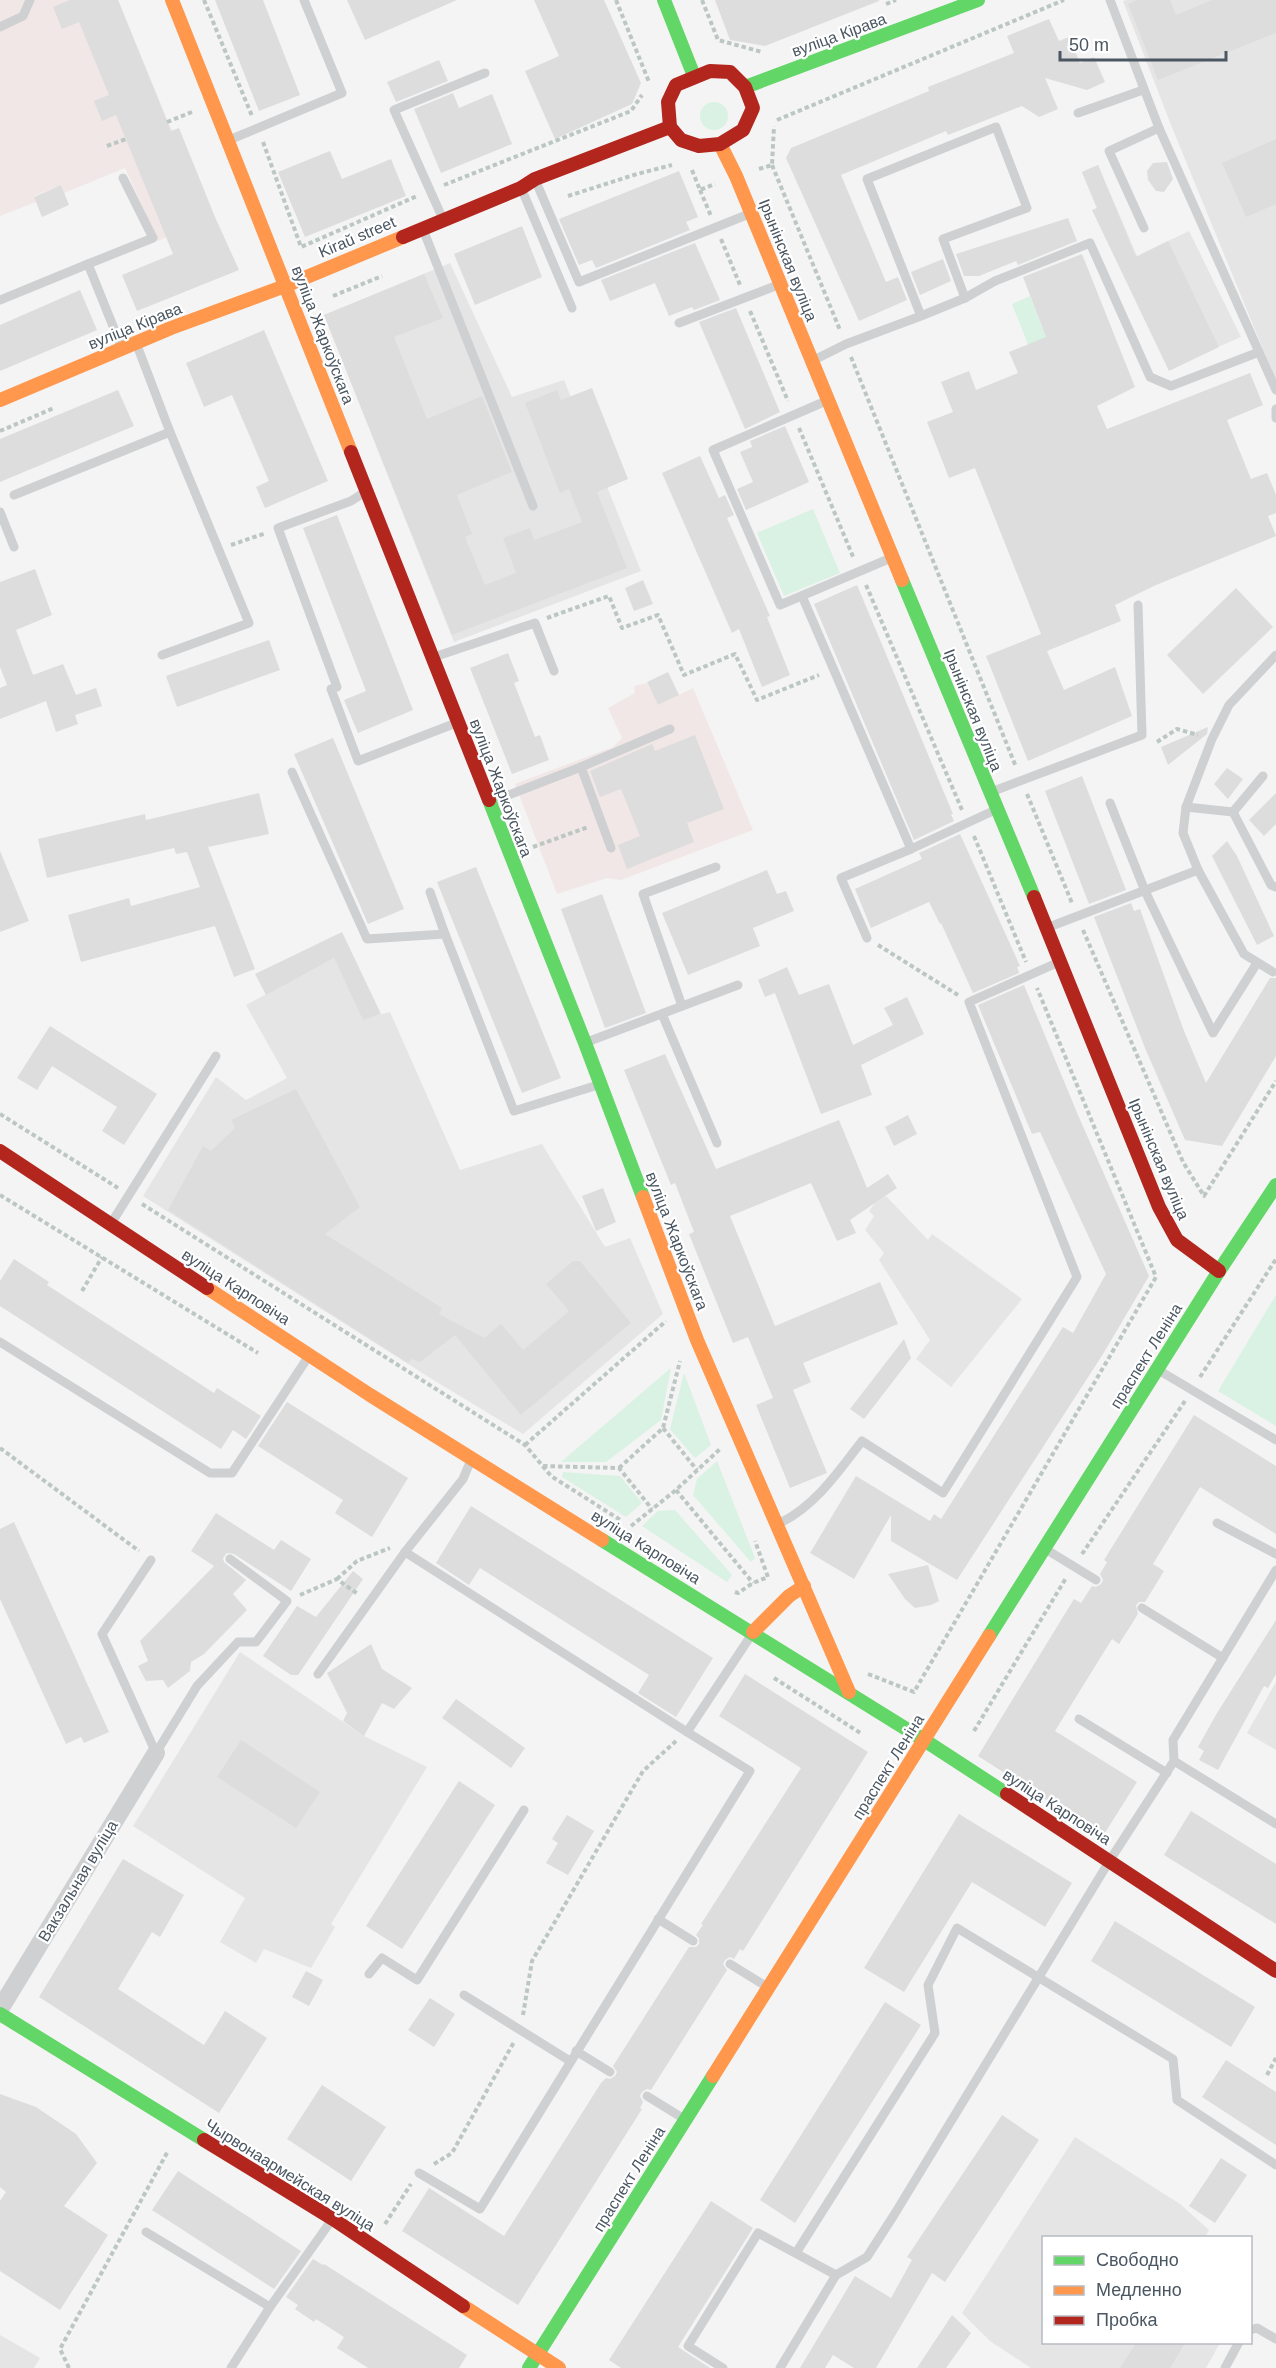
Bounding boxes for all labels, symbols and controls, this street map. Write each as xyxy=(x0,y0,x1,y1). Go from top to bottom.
street label: вуліца Кірава xyxy=(790,10,889,60)
scale bar xyxy=(1060,24,1226,62)
text: 50 m xyxy=(1069,35,1109,55)
street label: Ірынінская вуліца xyxy=(756,196,820,324)
street label: Kiraŭ street xyxy=(316,213,398,261)
street label: вуліца Жаркоўскага xyxy=(289,263,357,407)
street label: вуліца Кірава xyxy=(86,300,184,352)
street label: Ірынінская вуліца xyxy=(941,646,1005,774)
street label: вуліца Жаркоўскага xyxy=(467,716,535,860)
street label: Ірынінская вуліца xyxy=(1126,1096,1192,1222)
street label: вуліца Жаркоўскага xyxy=(643,1169,711,1313)
street label: вуліца Карповіча xyxy=(179,1246,293,1328)
street label: праспект Леніна xyxy=(1107,1300,1185,1412)
street label: вуліца Карповіча xyxy=(588,1507,704,1587)
street label: праспект Леніна xyxy=(849,1711,927,1823)
street label: вуліца Карповіча xyxy=(1000,1766,1114,1848)
street label: Вакзальная вуліца xyxy=(35,1817,121,1945)
street label: Чырвонаармейская вуліца xyxy=(202,2116,378,2234)
street label: праспект Леніна xyxy=(590,2123,668,2235)
legend xyxy=(1042,2236,1252,2344)
text: Свободно xyxy=(1096,2250,1179,2270)
text: Медленно xyxy=(1096,2280,1182,2300)
text: Пробка xyxy=(1096,2310,1159,2330)

